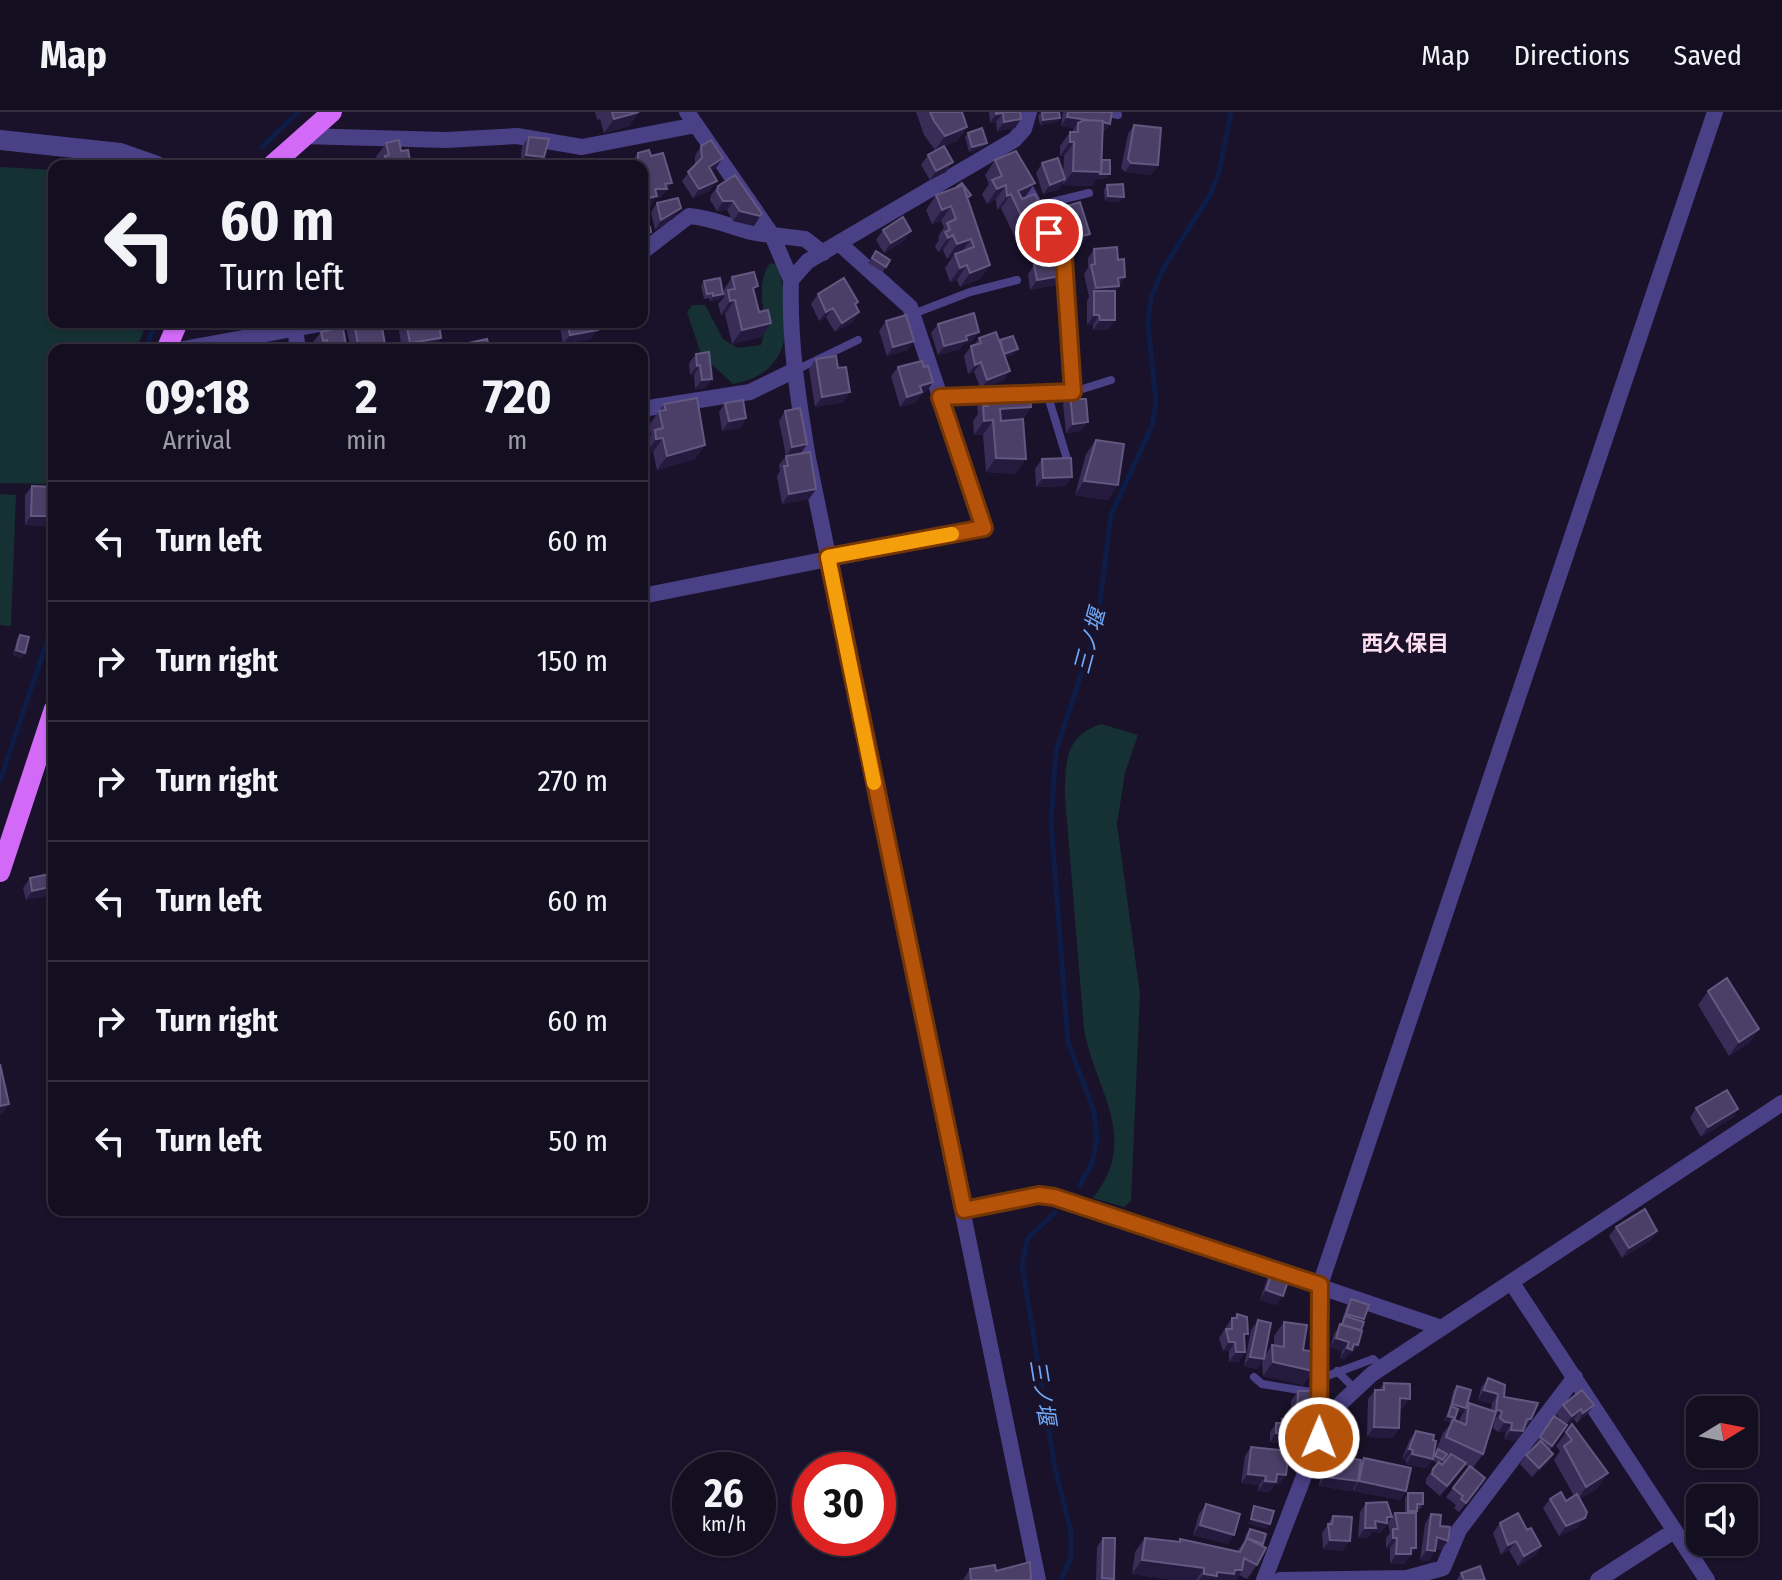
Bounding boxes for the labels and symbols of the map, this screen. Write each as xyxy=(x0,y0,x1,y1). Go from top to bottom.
pin xyxy=(1015,199,1083,267)
water label: 三ノ堰 xyxy=(1068,602,1112,677)
district label: 西久保目 xyxy=(1361,630,1449,657)
water label: 三ノ堰 xyxy=(1024,1357,1062,1431)
position arrow xyxy=(1277,1396,1361,1480)
north arrow xyxy=(1686,1396,1758,1468)
speed limit sign: 30 xyxy=(792,1452,896,1556)

